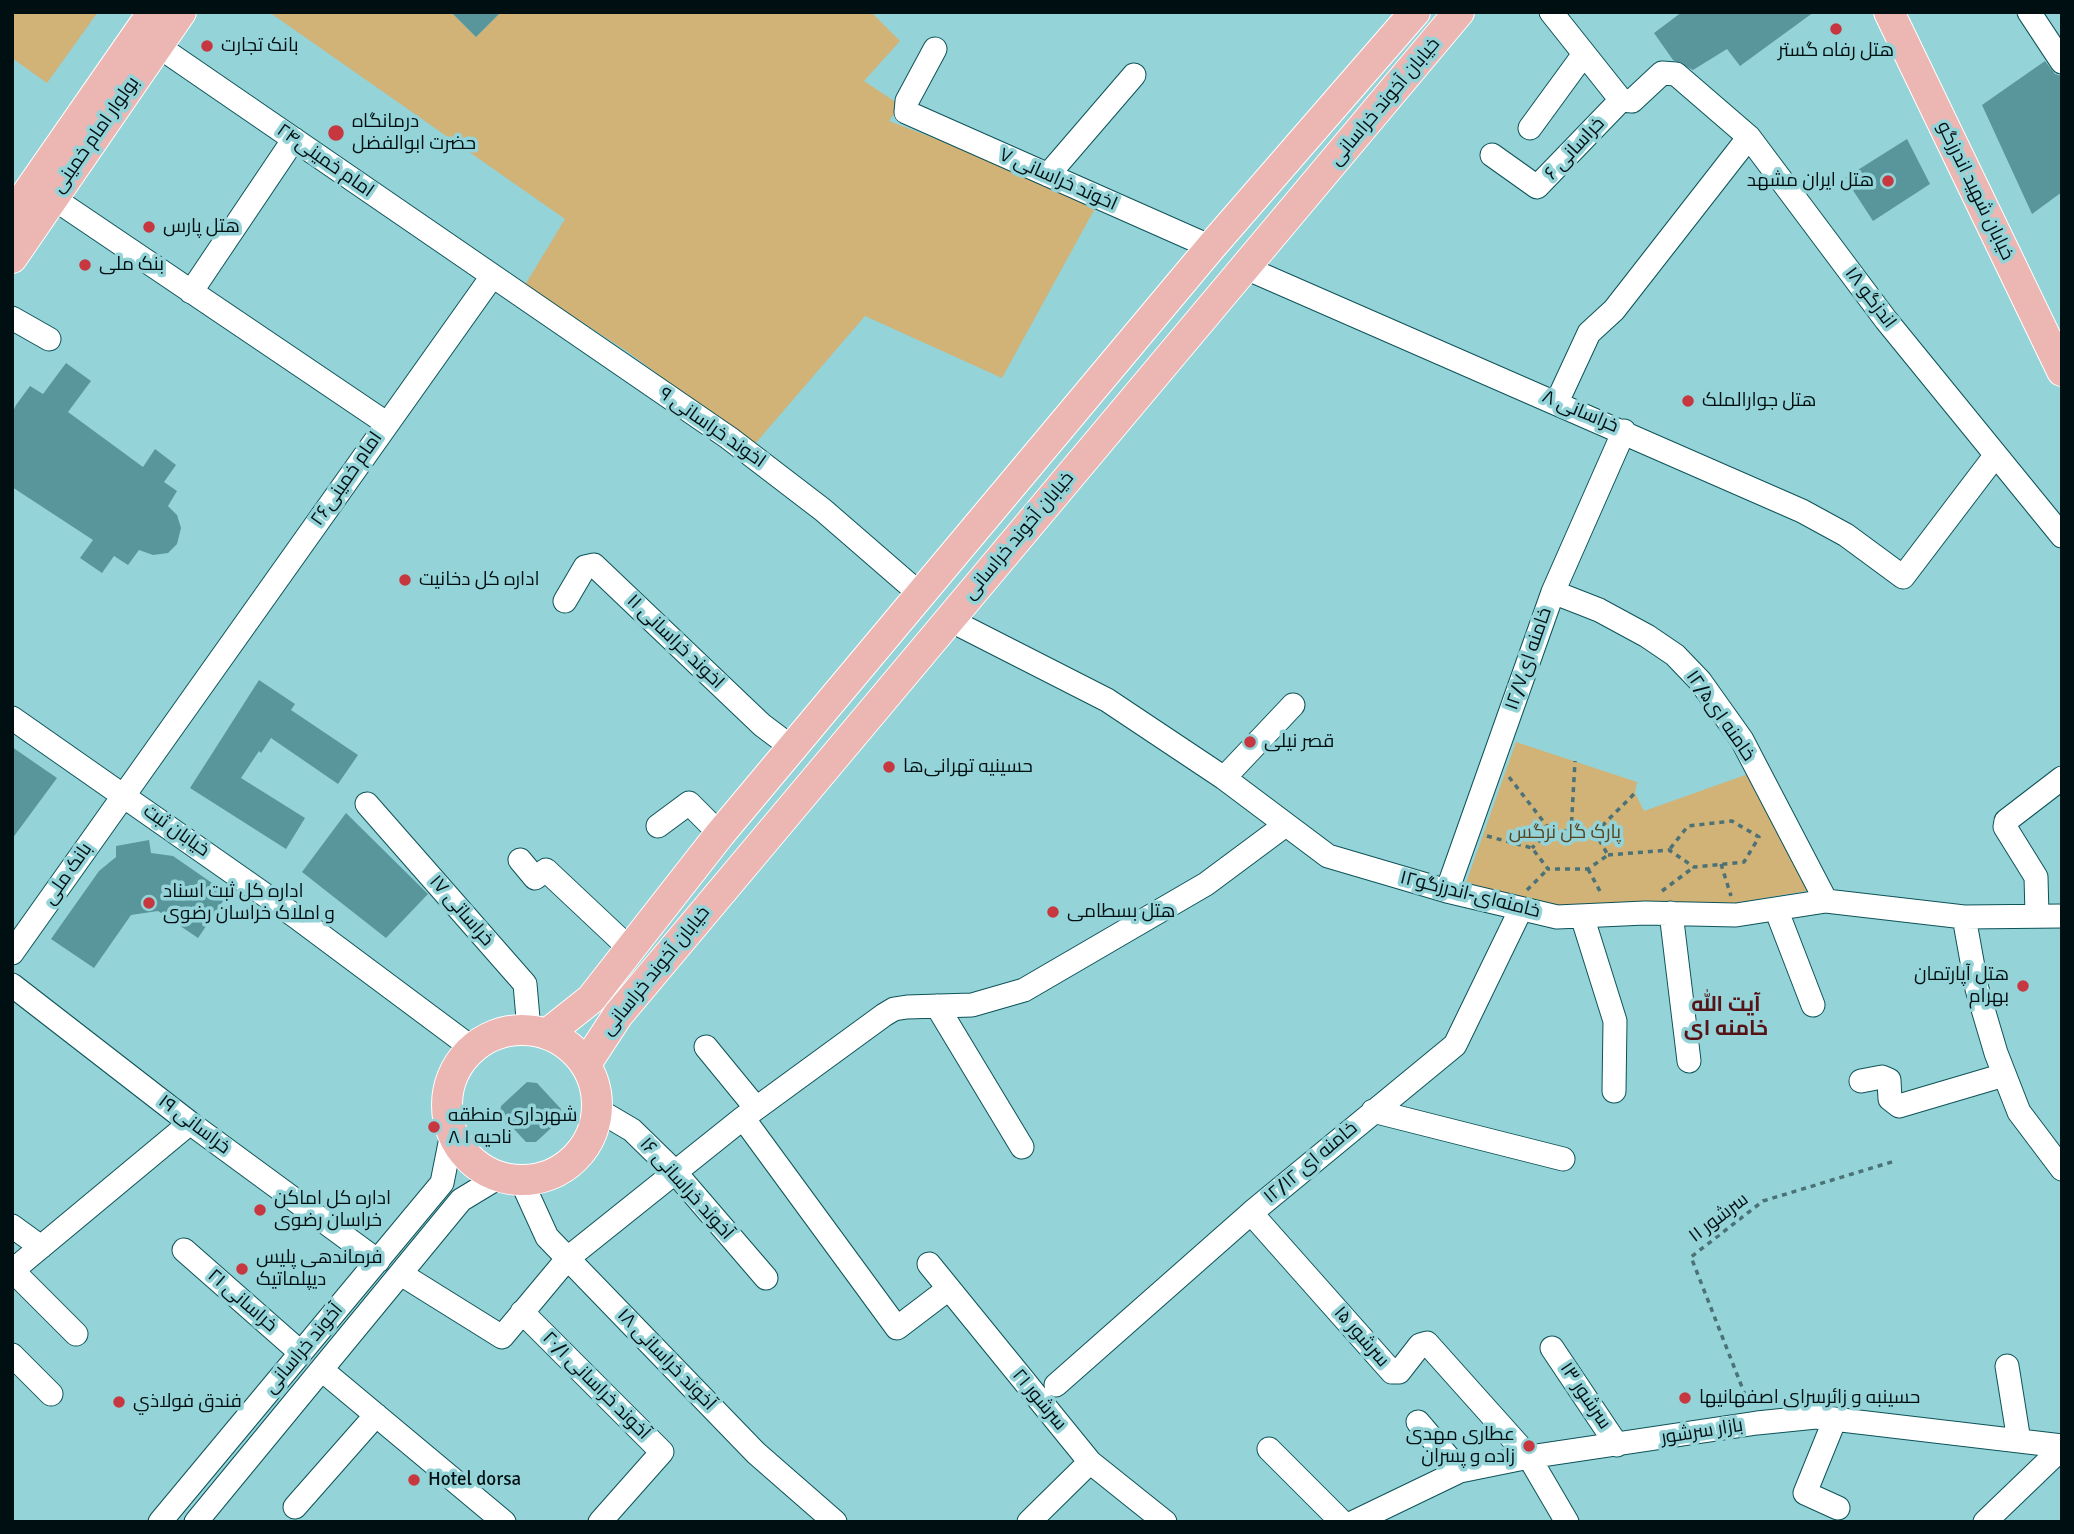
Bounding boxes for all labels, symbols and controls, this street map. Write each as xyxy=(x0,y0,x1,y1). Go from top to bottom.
marker: هتل رفاه گستر xyxy=(1828,21,1844,37)
street label: خیابان آخوند خراسانی xyxy=(1325,33,1445,171)
place label: بانک تجارت xyxy=(221,35,299,57)
marker: بانک تجارت xyxy=(199,38,215,54)
place label: هتل رفاه گستر xyxy=(1778,40,1894,62)
street label: بولوار امام خمینی xyxy=(47,72,145,198)
place label: درمانگاه حضرت ابوالفضل xyxy=(352,111,476,155)
street label: خراسانی ۶ xyxy=(1540,113,1610,185)
street label: خیابان شهید اندرزگو xyxy=(1932,118,2018,264)
street label: امام خمینی۲۴ xyxy=(272,119,378,203)
marker: درمانگاه حضرت ابوالفضل xyxy=(326,123,346,143)
street label: اخوند خراسانی ۷ xyxy=(996,144,1120,216)
place label: هتل ایران مشهد xyxy=(1747,170,1874,192)
marker: هتل ایران مشهد xyxy=(1880,173,1896,189)
place label: هتل پارس xyxy=(163,216,240,238)
marker: هتل پارس xyxy=(141,219,157,235)
place label: بنک ملی xyxy=(99,254,164,276)
marker: بنک ملی xyxy=(77,257,93,273)
street label: اندزگو ۱۸ xyxy=(1840,263,1900,333)
street label: اخوند خراسانی ۹ xyxy=(654,383,770,473)
street label: خراسانی ۸ xyxy=(1538,386,1622,438)
place label: هتل جوارالملک xyxy=(1702,390,1816,412)
marker: هتل جوارالملک xyxy=(1680,393,1696,409)
street label: امام خمینی۲۶ xyxy=(306,428,388,530)
street label: خیابان آخوند خراسانی xyxy=(959,467,1079,605)
place label: اداره کل دخانیت xyxy=(419,569,540,591)
marker: اداره کل دخانیت xyxy=(397,572,413,588)
street label: اخوند خراسانی ۱۱ xyxy=(622,590,728,694)
street label: خامنه ای۱۲/۷ xyxy=(1501,605,1557,713)
street label: خامنه ای۱۲/۵ xyxy=(1680,666,1760,766)
place label: قصر نیلی xyxy=(1264,731,1334,753)
marker: قصر نیلی xyxy=(1242,734,1258,750)
place label: حسینیه تهرانی‌ها xyxy=(903,756,1033,778)
marker: حسینیه تهرانی‌ها xyxy=(881,759,897,775)
street label: خیابان ثبت xyxy=(139,800,213,862)
park label: پارک گل نرگس xyxy=(1509,822,1621,844)
street label: بانک ملی xyxy=(39,839,97,909)
street label: خامنه‌ای-اندرزگو۱۲ xyxy=(1398,867,1542,923)
street label: خراساتی ۱۷ xyxy=(424,871,498,951)
place label: اداره کل ثبت اسناد و املاک خراسان رضوی xyxy=(163,881,335,925)
marker: اداره کل ثبت اسناد و املاک خراسان رضوی xyxy=(141,895,157,911)
place label: هتل بسطامی xyxy=(1067,901,1175,923)
street label: خیابان آخوند خراسانی xyxy=(597,902,715,1040)
marker: هتل بسطامی xyxy=(1045,904,1061,920)
place label: هتل آپارتمان بهرام xyxy=(1914,964,2009,1008)
marker: هتل آپارتمان بهرام xyxy=(2015,978,2031,994)
district label: آیت الله خامنه ای xyxy=(1684,992,1768,1042)
street label: خراسانی ۱۹ xyxy=(153,1090,235,1160)
place label: شهرداری منطقه ۸ ناحیه ۱ xyxy=(448,1105,578,1149)
street label: خامنه ای ۱۲/۱۲ xyxy=(1260,1117,1362,1209)
marker: شهرداری منطقه ۸ ناحیه ۱ xyxy=(426,1119,442,1135)
street label: آخوند خراسانی ۱۶ xyxy=(634,1133,738,1245)
place label: اداره کل اماکن خراسان رضوی xyxy=(274,1188,391,1232)
street label: سرشور ۱۱ xyxy=(1685,1188,1753,1248)
marker: اداره کل اماکن خراسان رضوی xyxy=(252,1202,268,1218)
place label: فرماندهی پلیس دیپلماتیک xyxy=(256,1247,383,1291)
marker: فرماندهی پلیس دیپلماتیک xyxy=(234,1261,250,1277)
street label: خراسانی ۲۱ xyxy=(203,1265,281,1337)
street label: آخوند خراسانی xyxy=(260,1299,348,1399)
street label: سرشور ۱۵ xyxy=(1328,1302,1394,1372)
street label: آخوند خراسانی ۱۸ xyxy=(612,1304,720,1416)
street label: آخوند خراسانی ۲۰/۱ xyxy=(537,1327,655,1445)
street label: سرشور ۱۳ xyxy=(1554,1358,1616,1434)
street label: سرشور ۲۱ xyxy=(1007,1365,1071,1435)
place label: حسینبه و زائرسرای اصفهانیها xyxy=(1699,1387,1920,1409)
marker: حسینبه و زائرسرای اصفهانیها xyxy=(1677,1390,1693,1406)
place label: فندق فولاذي xyxy=(133,1391,242,1413)
marker: فندق فولاذي xyxy=(111,1394,127,1410)
street label: بازار سرشور xyxy=(1659,1414,1745,1450)
place label: عطاری مهدی زاده و پسران xyxy=(1406,1424,1515,1468)
marker: عطاری مهدی زاده و پسران xyxy=(1521,1438,1537,1454)
place label: Hotel dorsa xyxy=(428,1469,521,1491)
marker: Hotel dorsa xyxy=(406,1472,422,1488)

